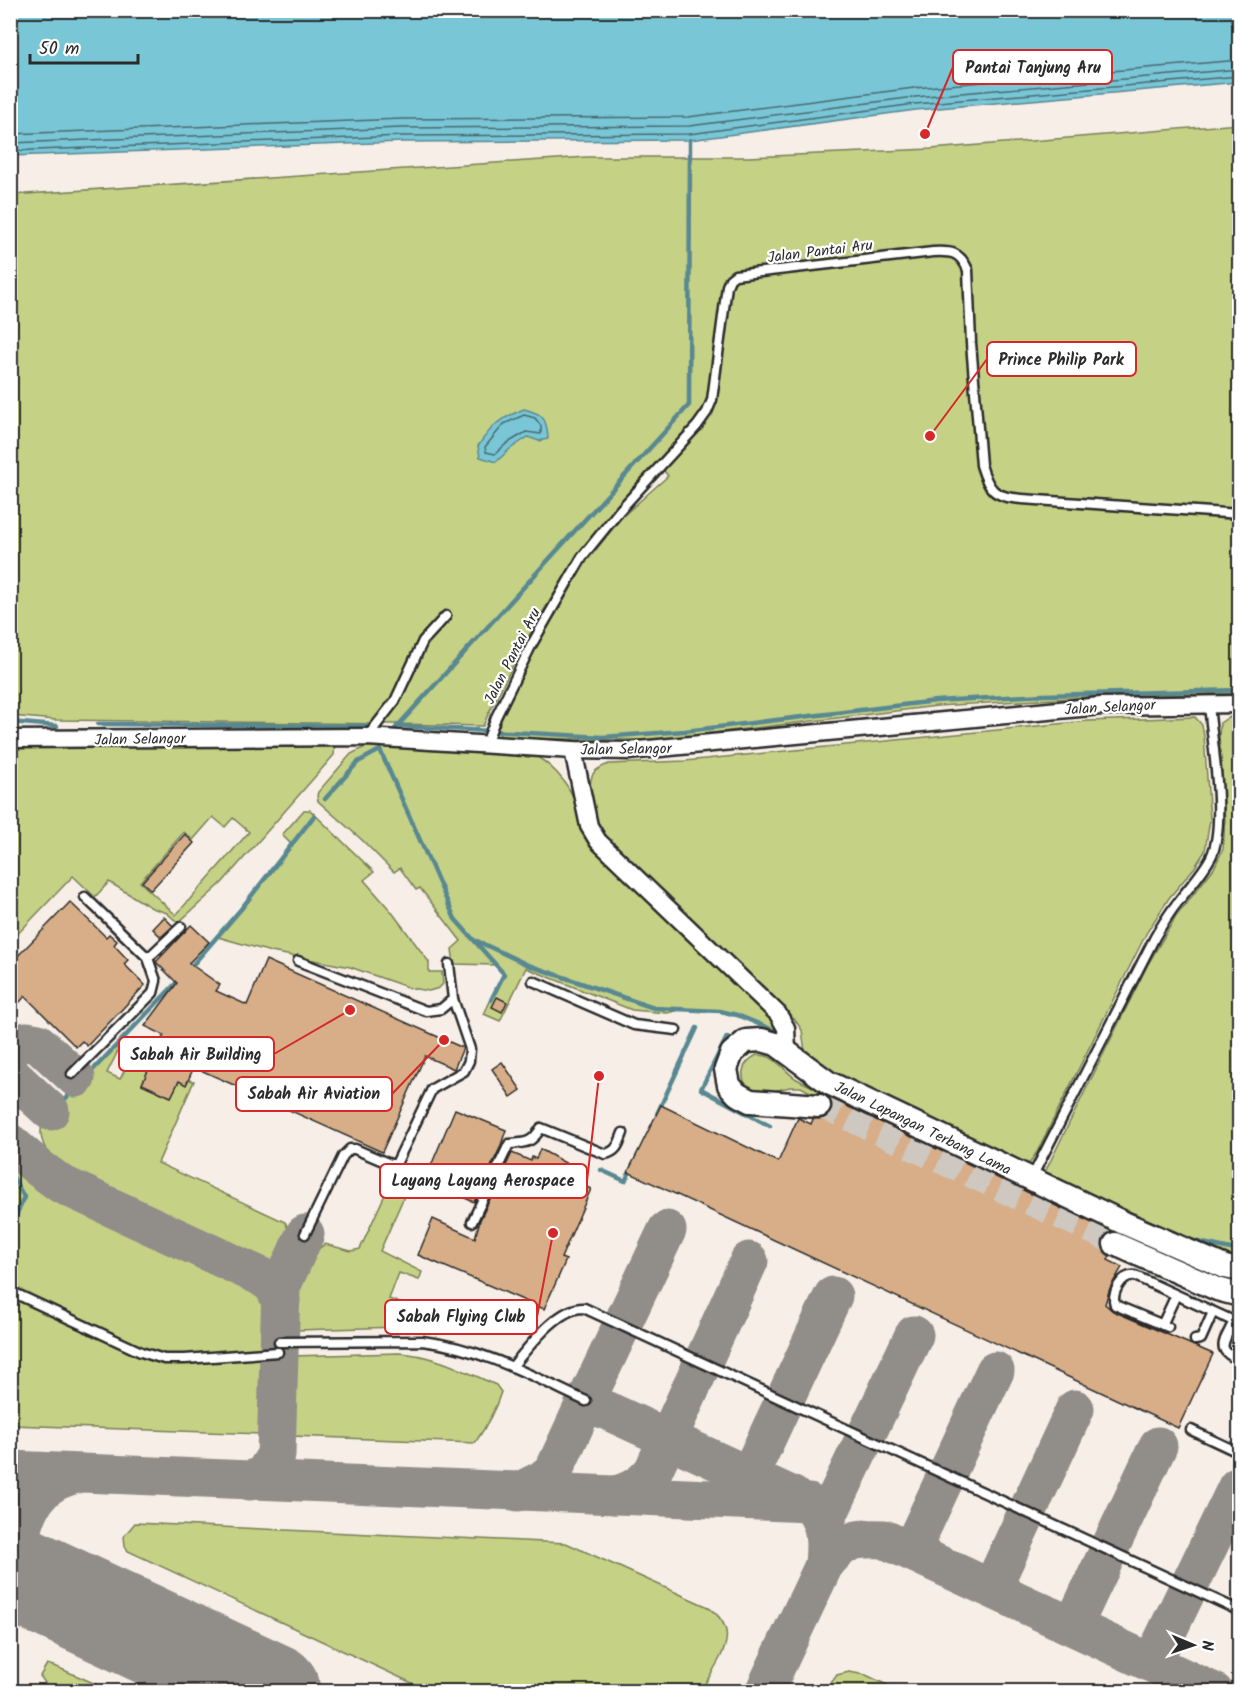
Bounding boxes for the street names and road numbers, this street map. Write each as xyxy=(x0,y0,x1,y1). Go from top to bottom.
street label: Jalan Pantai Aru xyxy=(766,234,874,270)
street label: Jalan Pantai Aru xyxy=(478,604,548,709)
street label: Jalan Selangor xyxy=(1064,694,1157,722)
street label: Jalan Selangor xyxy=(94,727,187,753)
street label: Jalan Selangor xyxy=(580,737,673,763)
street label: Jalan Lapangan Terbang Lama xyxy=(830,1076,1015,1182)

